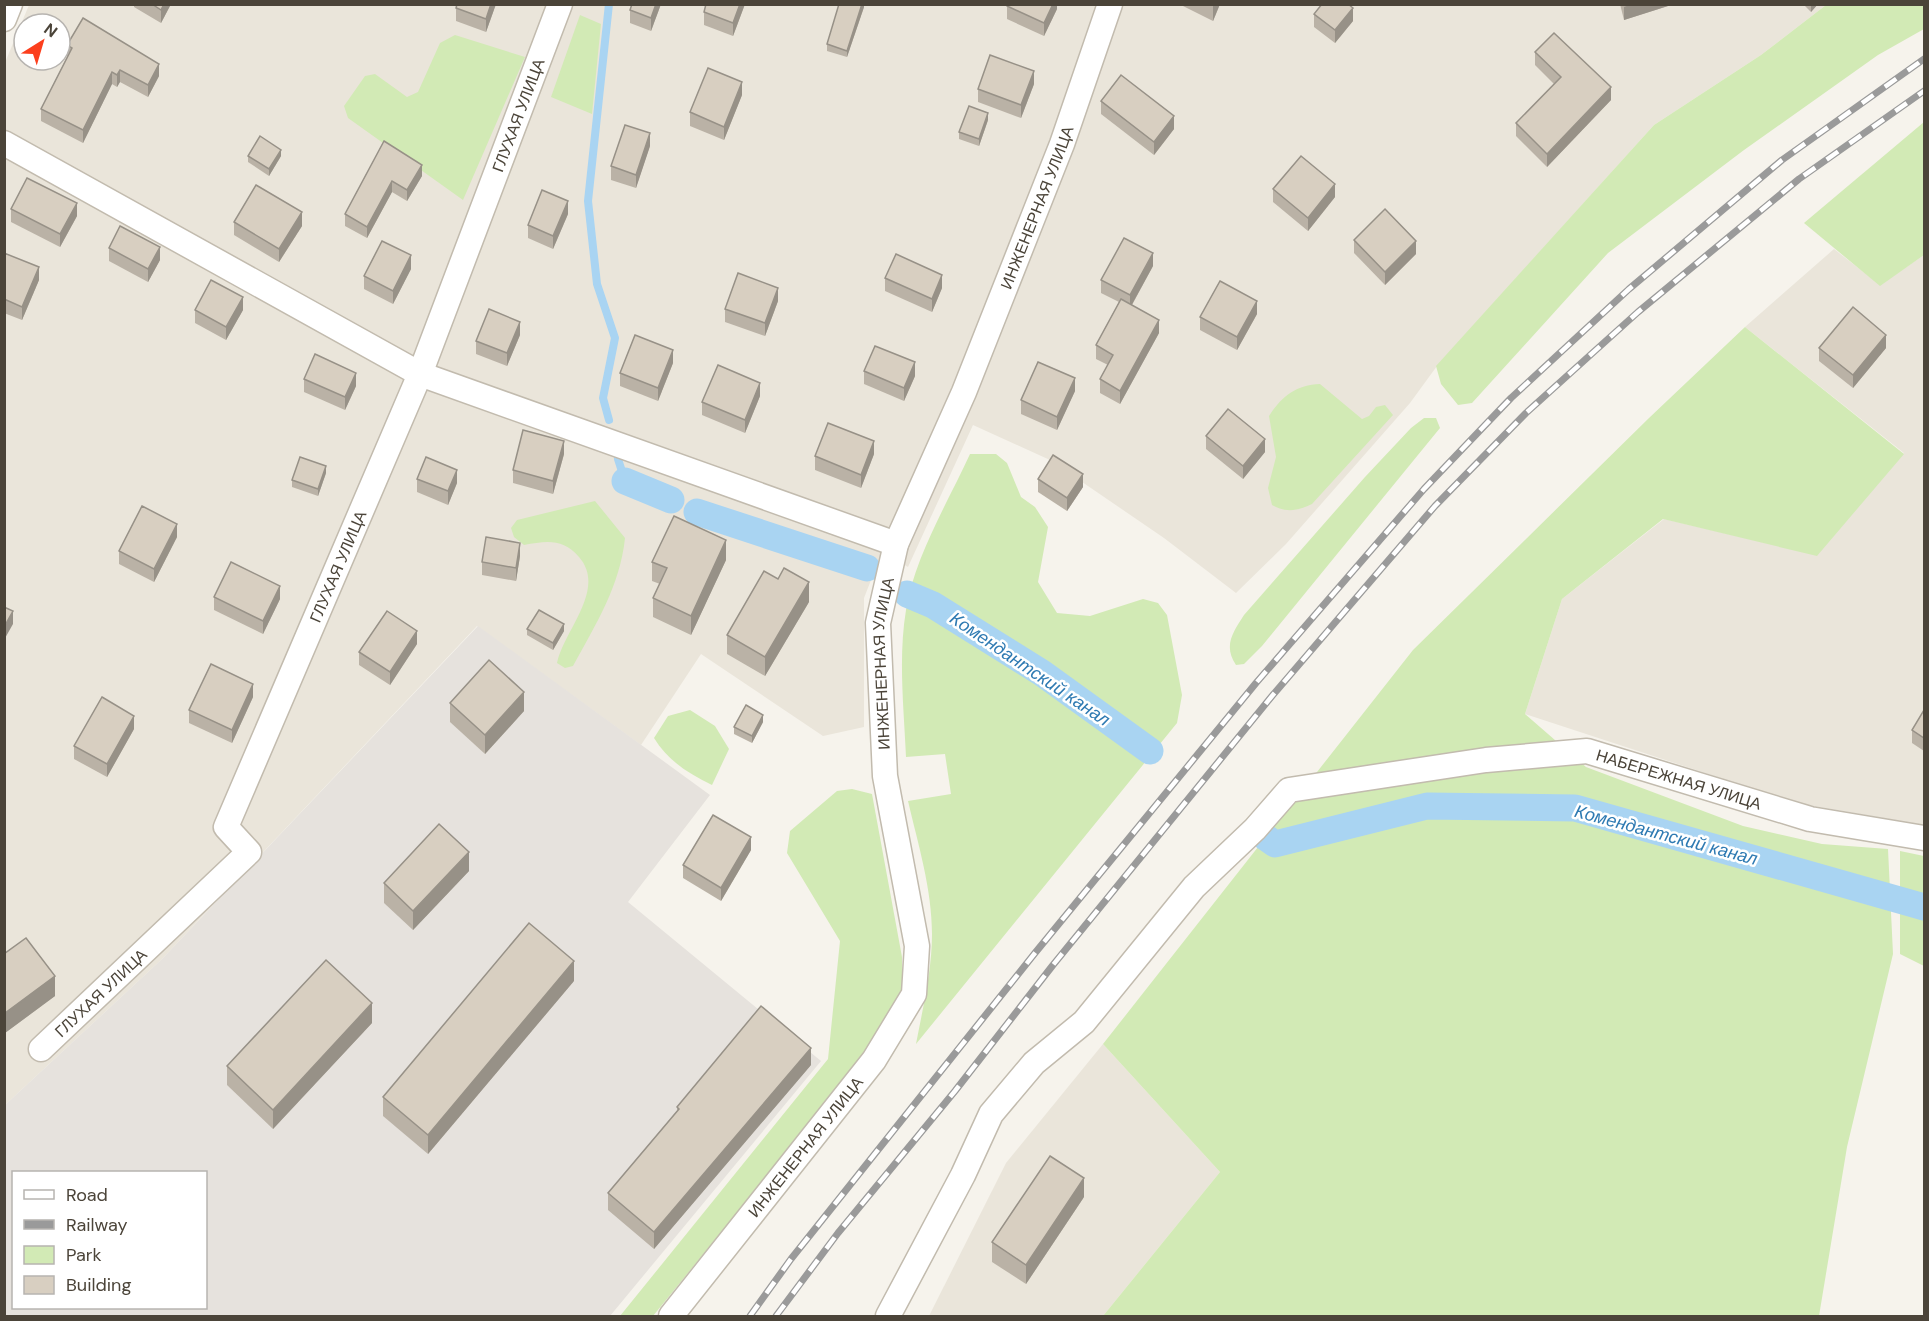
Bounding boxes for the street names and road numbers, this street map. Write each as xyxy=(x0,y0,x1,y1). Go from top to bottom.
street label: ГЛУХАЯ УЛИЦА xyxy=(487,55,550,175)
street label: ИНЖЕНЕРНАЯ УЛИЦА xyxy=(996,123,1079,292)
street label: ГЛУХАЯ УЛИЦА xyxy=(305,507,371,626)
street label: ИНЖЕНЕРНАЯ УЛИЦА xyxy=(868,575,899,750)
street label: НАБЕРЕЖНАЯ УЛИЦА xyxy=(1594,744,1764,815)
street label: ГЛУХАЯ УЛИЦА xyxy=(50,944,152,1042)
street label: ИНЖЕНЕРНАЯ УЛИЦА xyxy=(743,1072,868,1222)

